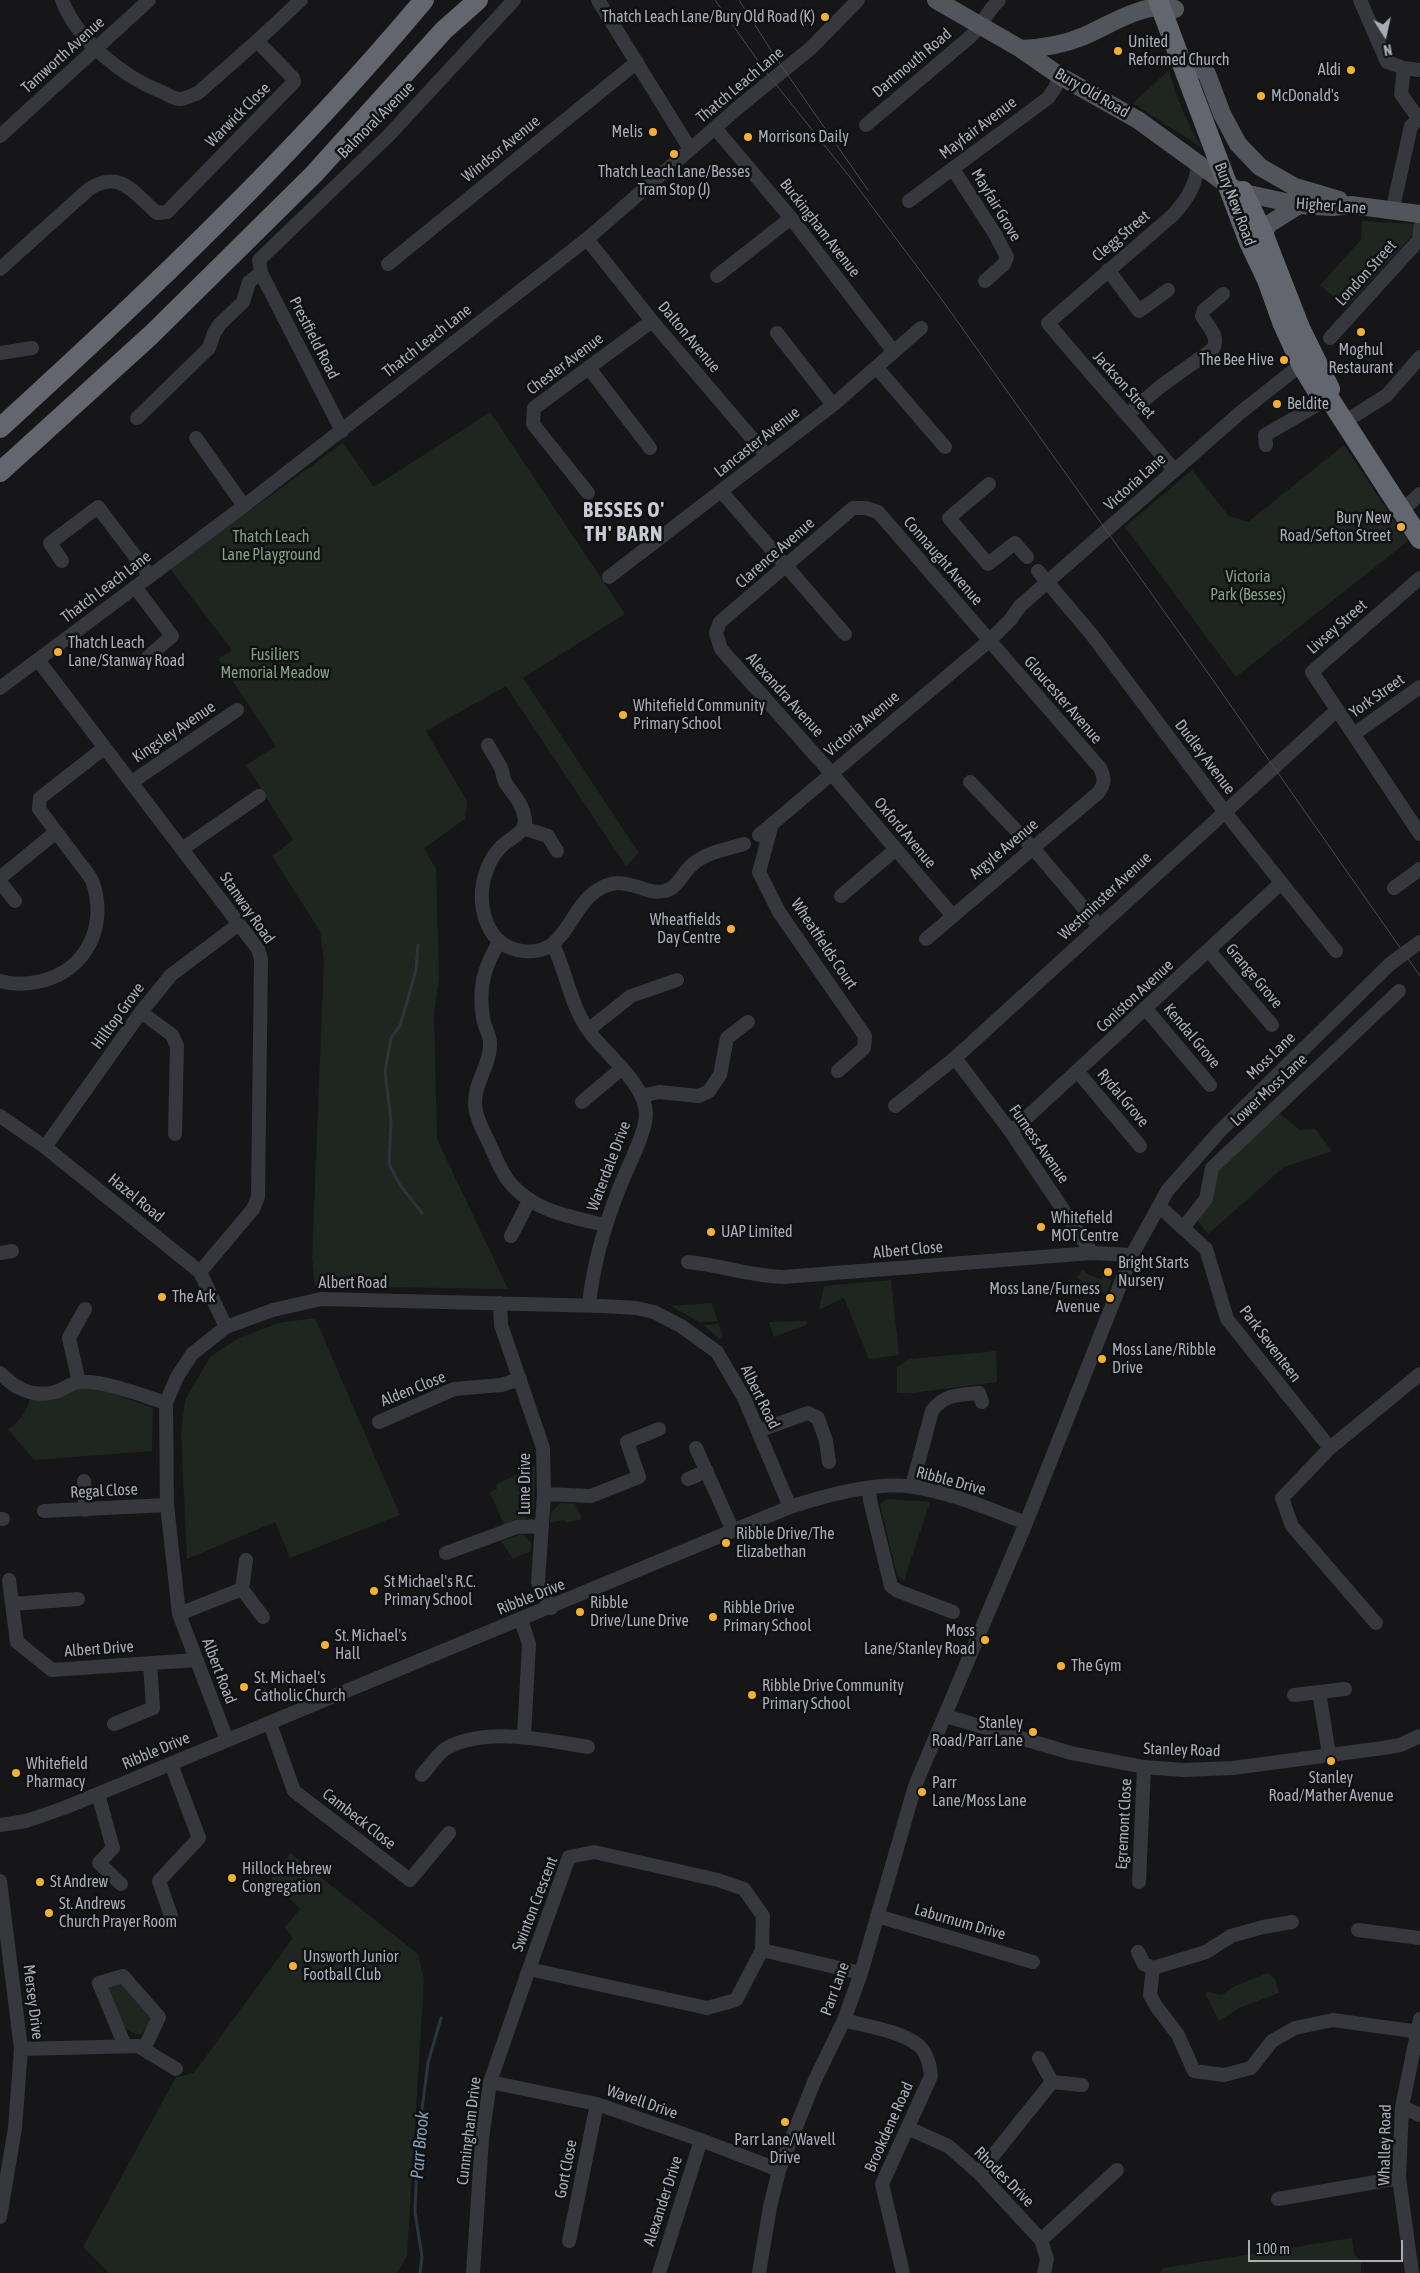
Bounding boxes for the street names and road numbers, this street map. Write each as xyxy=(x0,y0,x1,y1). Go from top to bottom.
street label: Tamworth Avenue xyxy=(17,13,109,97)
street label: Dartmouth Road xyxy=(869,24,955,102)
street label: Thatch Leach Lane xyxy=(693,43,787,127)
street label: Bury Old Road xyxy=(1051,64,1133,122)
street label: Balmoral Avenue xyxy=(334,78,418,162)
street label: Warwick Close xyxy=(202,79,274,151)
street label: Mayfair Avenue xyxy=(936,93,1020,163)
street label: Windsor Avenue xyxy=(458,112,544,186)
street label: Bury New Road xyxy=(1210,160,1260,248)
street label: Mayfair Grove xyxy=(967,165,1025,245)
street label: Buckingham Avenue xyxy=(776,175,864,281)
street label: Higher Lane xyxy=(1295,194,1367,218)
street label: Clegg Street xyxy=(1088,206,1154,266)
street label: London Street xyxy=(1332,236,1400,310)
street label: Prestfield Road xyxy=(285,294,343,382)
street label: Dalton Avenue xyxy=(654,298,724,376)
street label: Thatch Leach Lane xyxy=(379,300,475,382)
street label: Chester Avenue xyxy=(523,329,607,399)
street label: Jackson Street xyxy=(1089,347,1159,423)
street label: Lancaster Avenue xyxy=(710,403,804,481)
street label: Victoria Lane xyxy=(1100,449,1170,515)
street label: Connaught Avenue xyxy=(899,513,987,609)
street label: Clarence Avenue xyxy=(732,514,818,592)
street label: Thatch Leach Lane xyxy=(57,547,155,627)
street label: Livsey Street xyxy=(1303,596,1371,658)
street label: Alexandra Avenue xyxy=(742,649,828,741)
street label: Gloucester Avenue xyxy=(1020,652,1106,748)
street label: York Street xyxy=(1346,670,1408,722)
street label: Victoria Avenue xyxy=(821,687,903,761)
street label: Kingsley Avenue xyxy=(129,697,219,767)
street label: Dudley Avenue xyxy=(1171,716,1239,798)
street label: Oxford Avenue xyxy=(870,794,940,872)
street label: Argyle Avenue xyxy=(966,815,1042,883)
street label: Westminster Avenue xyxy=(1055,848,1155,944)
street label: Stanway Road xyxy=(215,869,279,947)
street label: Wheatfields Court xyxy=(787,895,861,993)
street label: Grange Grove xyxy=(1221,940,1287,1012)
street label: Coniston Avenue xyxy=(1093,956,1177,1036)
street label: Hilltop Grove xyxy=(87,979,149,1053)
street label: Kendal Grove xyxy=(1159,1000,1225,1072)
street label: Moss Lane xyxy=(1243,1028,1299,1084)
street label: Lower Moss Lane xyxy=(1227,1050,1311,1130)
street label: Rydal Grove xyxy=(1093,1065,1153,1131)
street label: Furness Avenue xyxy=(1005,1101,1073,1187)
street label: Waterdale Drive xyxy=(583,1118,635,1214)
street label: Hazel Road xyxy=(104,1170,168,1226)
street label: Albert Close xyxy=(872,1237,944,1263)
street label: Albert Road xyxy=(319,1273,387,1293)
street label: Park Seventeen xyxy=(1235,1302,1305,1386)
street label: Albert Road xyxy=(736,1362,784,1432)
street label: Alden Close xyxy=(378,1367,448,1411)
street label: Lune Drive xyxy=(515,1453,535,1515)
street label: Ribble Drive xyxy=(914,1462,988,1500)
street label: Regal Close xyxy=(70,1480,138,1502)
street label: Ribble Drive xyxy=(494,1575,568,1619)
street label: Albert Road xyxy=(198,1635,240,1707)
street label: Albert Drive xyxy=(64,1637,134,1661)
street label: Ribble Drive xyxy=(119,1728,193,1774)
street label: Stanley Road xyxy=(1143,1739,1221,1761)
street label: Egremont Close xyxy=(1112,1778,1136,1870)
street label: Cambeck Close xyxy=(318,1784,400,1854)
street label: Swinton Crescent xyxy=(508,1854,562,1954)
street label: Laburnum Drive xyxy=(912,1900,1008,1944)
street label: Parr Lane xyxy=(817,1960,853,2018)
street label: Mersey Drive xyxy=(19,1963,47,2041)
street label: Cunningham Drive xyxy=(453,2076,485,2186)
street label: Brookdene Road xyxy=(861,2079,917,2175)
street label: Wavell Drive xyxy=(604,2081,680,2123)
street label: Whalley Road xyxy=(1375,2104,1395,2186)
street label: Gort Close xyxy=(551,2138,581,2200)
street label: Rhodes Drive xyxy=(970,2143,1038,2211)
street label: Alexander Drive xyxy=(639,2154,687,2248)

